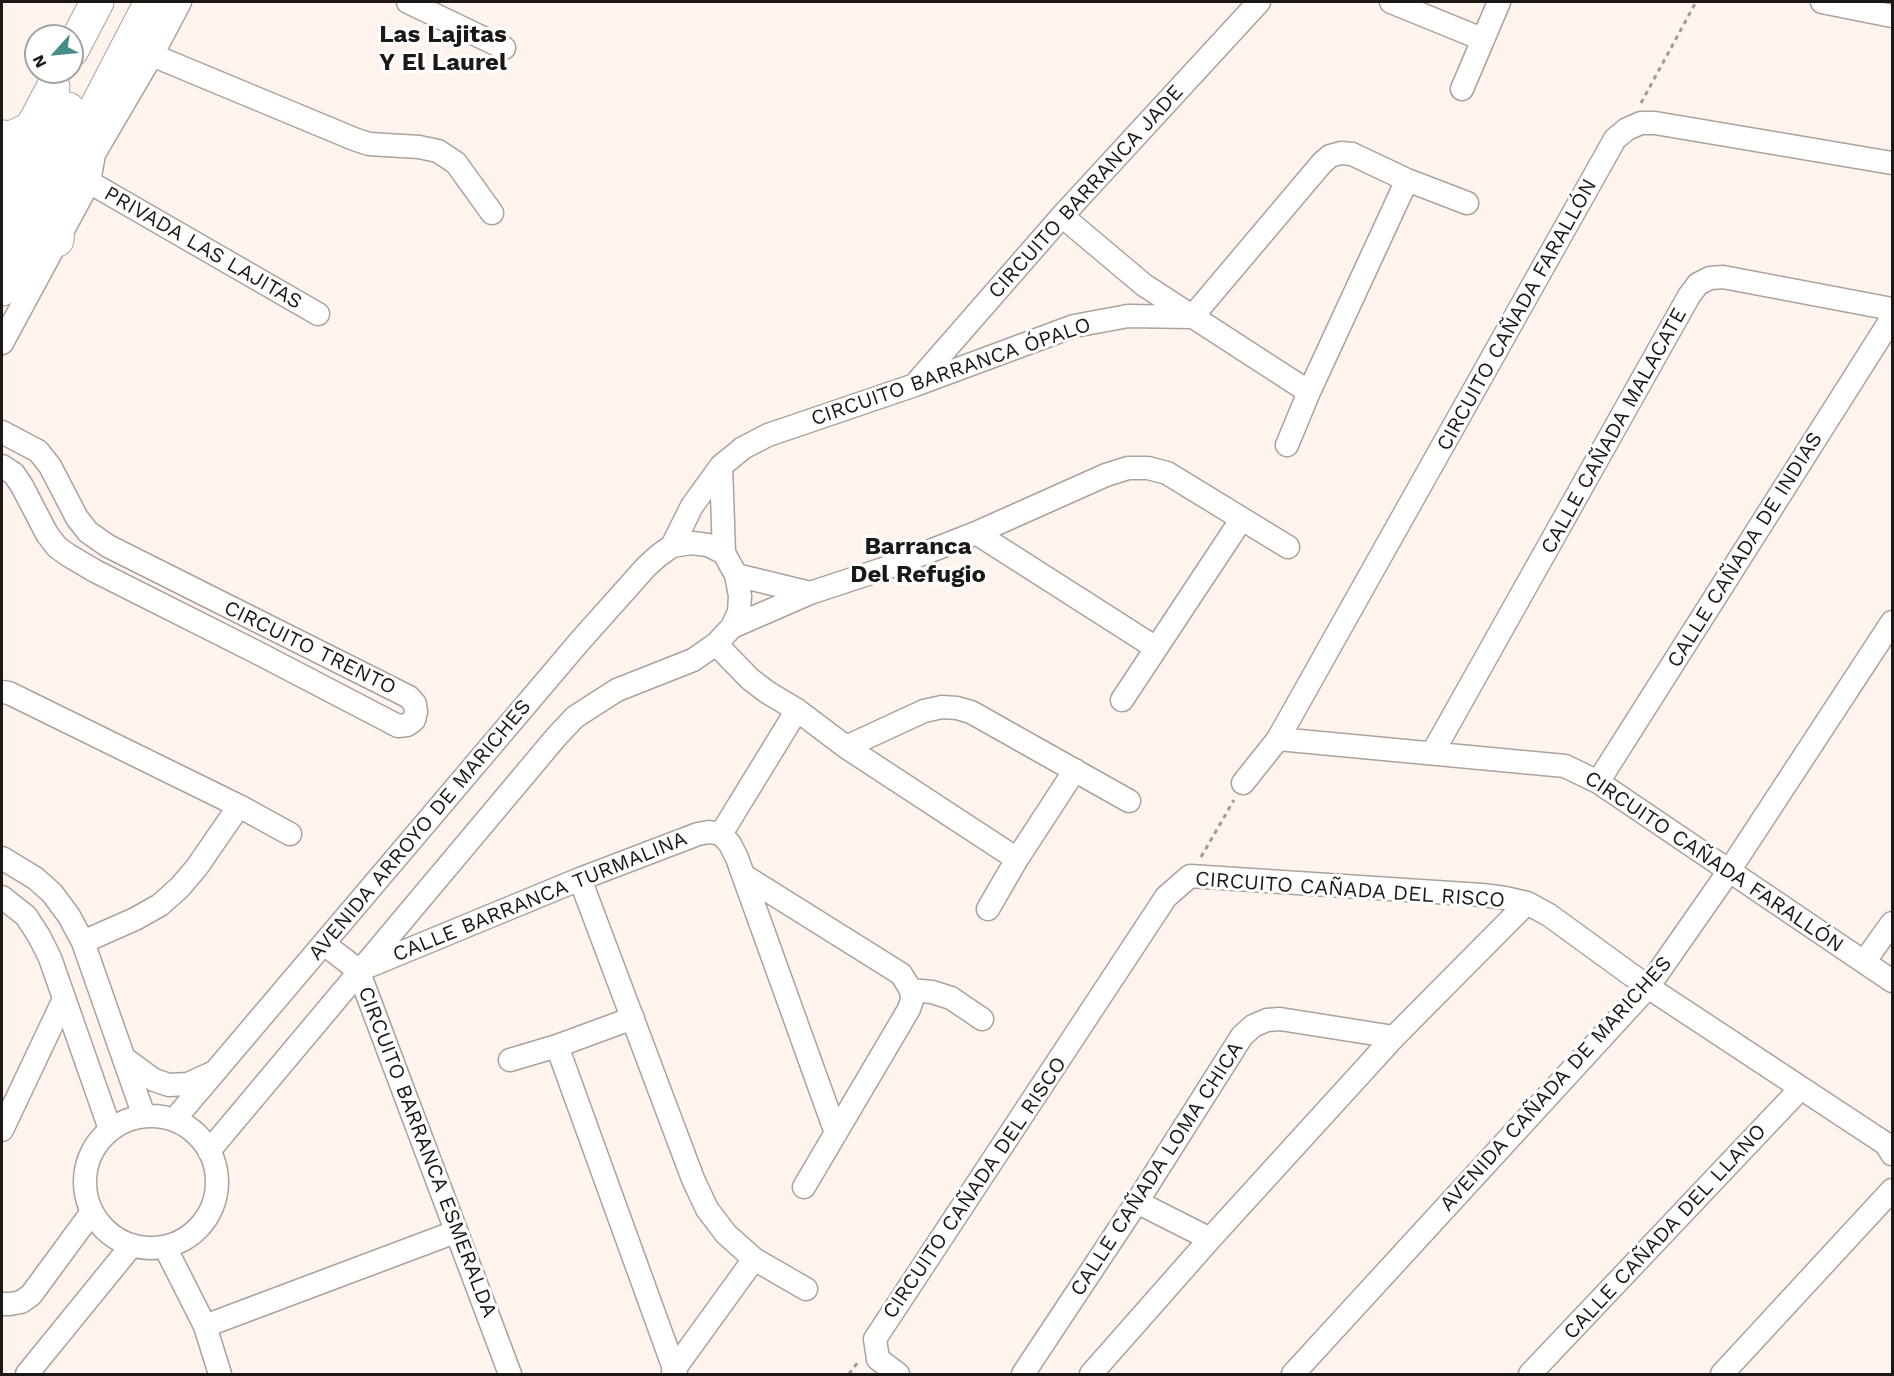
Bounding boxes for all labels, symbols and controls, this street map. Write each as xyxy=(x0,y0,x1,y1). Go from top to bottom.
district label: Las Lajitas Y El Laurel xyxy=(379,21,507,77)
north arrow xyxy=(24,24,84,84)
text: N xyxy=(28,52,50,71)
street label: CIRCUITO BARRANCA JADE xyxy=(983,80,1189,304)
street label: CIRCUITO CAÑADA FARALLÓN xyxy=(1432,175,1602,455)
street label: PRIVADA LAS LAJITAS xyxy=(100,181,306,315)
street label: CALLE CAÑADA MALACATE xyxy=(1536,304,1692,558)
street label: CIRCUITO BARRANCA ÓPALO xyxy=(808,312,1094,432)
street label: CALLE CAÑADA DE INDIAS xyxy=(1662,428,1828,672)
district label: Barranca Del Refugio xyxy=(850,533,986,589)
street label: CIRCUITO TRENTO xyxy=(220,595,400,701)
street label: AVENIDA ARROYO DE MARICHES xyxy=(303,694,537,966)
street label: CIRCUITO CAÑADA FARALLÓN xyxy=(1580,766,1848,958)
street label: CALLE BARRANCA TURMALINA xyxy=(389,826,691,968)
street label: CIRCUITO CAÑADA DEL RISCO xyxy=(1194,867,1506,913)
street label: AVENIDA CAÑADA DE MARICHES xyxy=(1435,951,1677,1217)
street label: CIRCUITO BARRANCA ESMERALDA xyxy=(352,983,502,1321)
street label: CALLE CAÑADA LOMA CHICA xyxy=(1065,1037,1249,1301)
street label: CIRCUITO CAÑADA DEL RISCO xyxy=(878,1052,1072,1324)
street label: CALLE CAÑADA DEL LLANO xyxy=(1558,1119,1772,1345)

